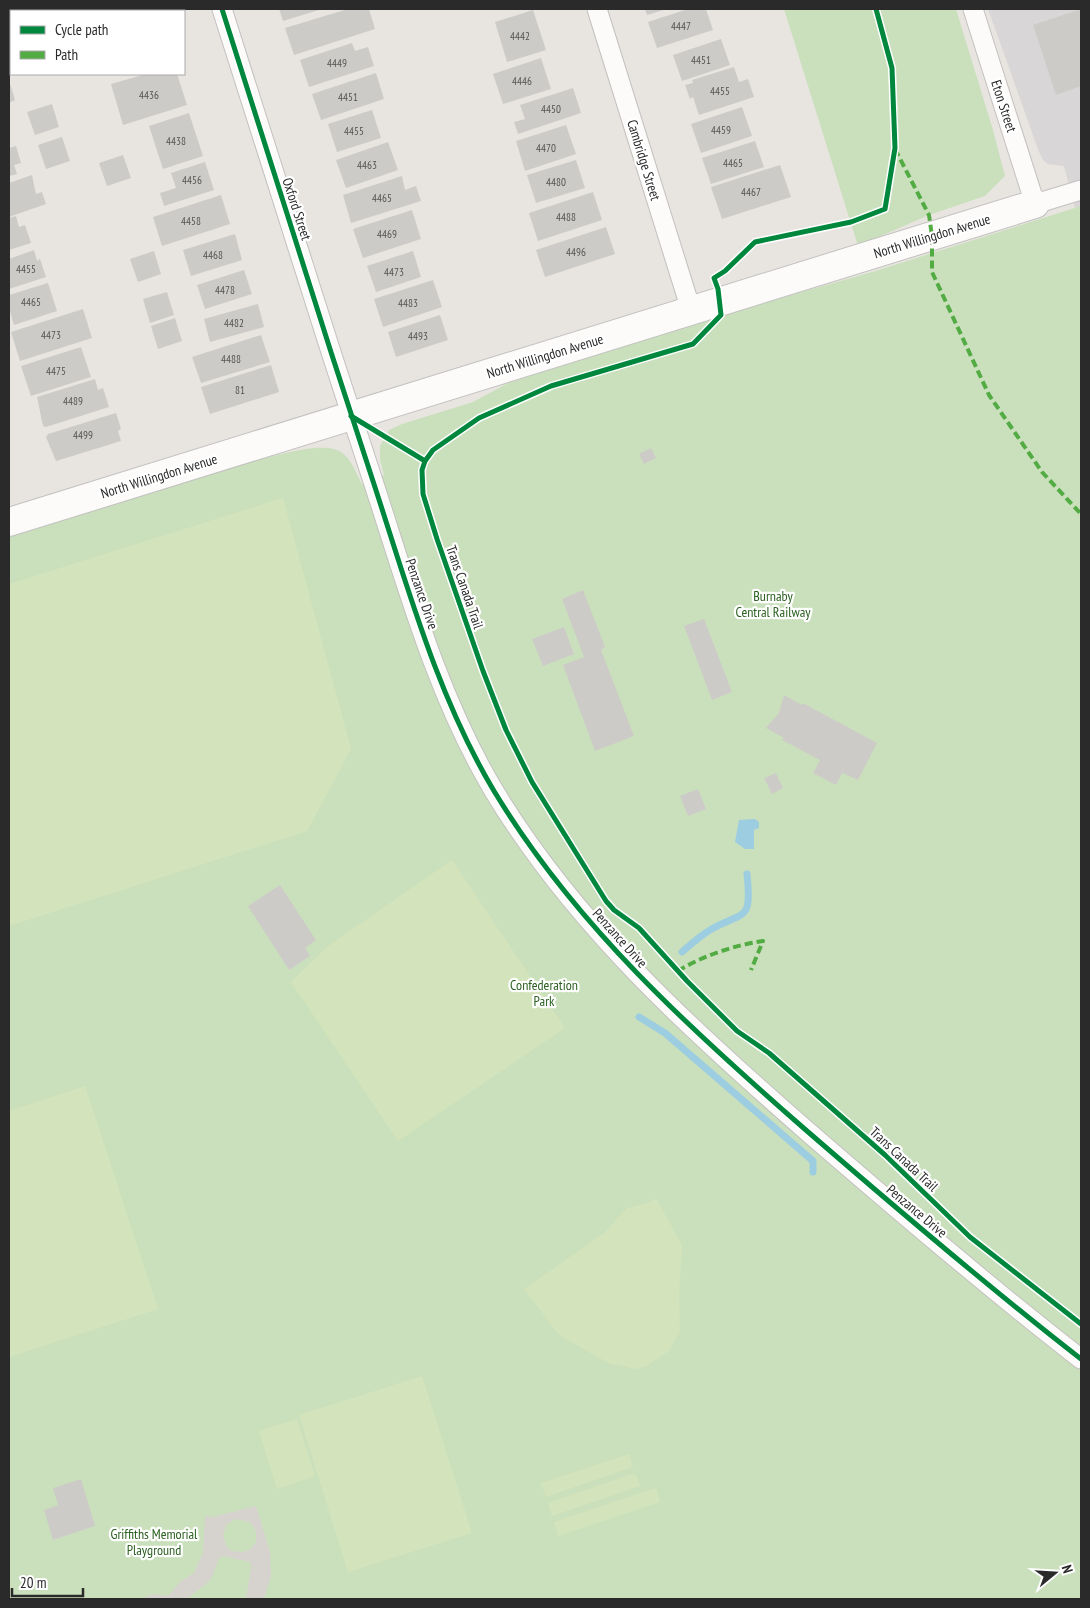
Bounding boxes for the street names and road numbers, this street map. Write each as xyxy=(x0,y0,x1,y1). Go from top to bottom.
street label: Eton Street xyxy=(987,78,1021,135)
street label: Cambridge Street xyxy=(623,117,665,203)
street label: Oxford Street xyxy=(278,176,316,243)
street label: North Willingdon Avenue xyxy=(872,210,993,262)
street label: North Willingdon Avenue xyxy=(485,330,606,382)
street label: North Willingdon Avenue xyxy=(99,450,220,502)
street label: Trans Canada Trail xyxy=(442,543,488,632)
street label: Penzance Drive xyxy=(402,556,443,632)
street label: Penzance Drive xyxy=(589,905,651,972)
street label: Trans Canada Trail xyxy=(866,1123,942,1196)
street label: Penzance Drive xyxy=(883,1180,951,1242)

